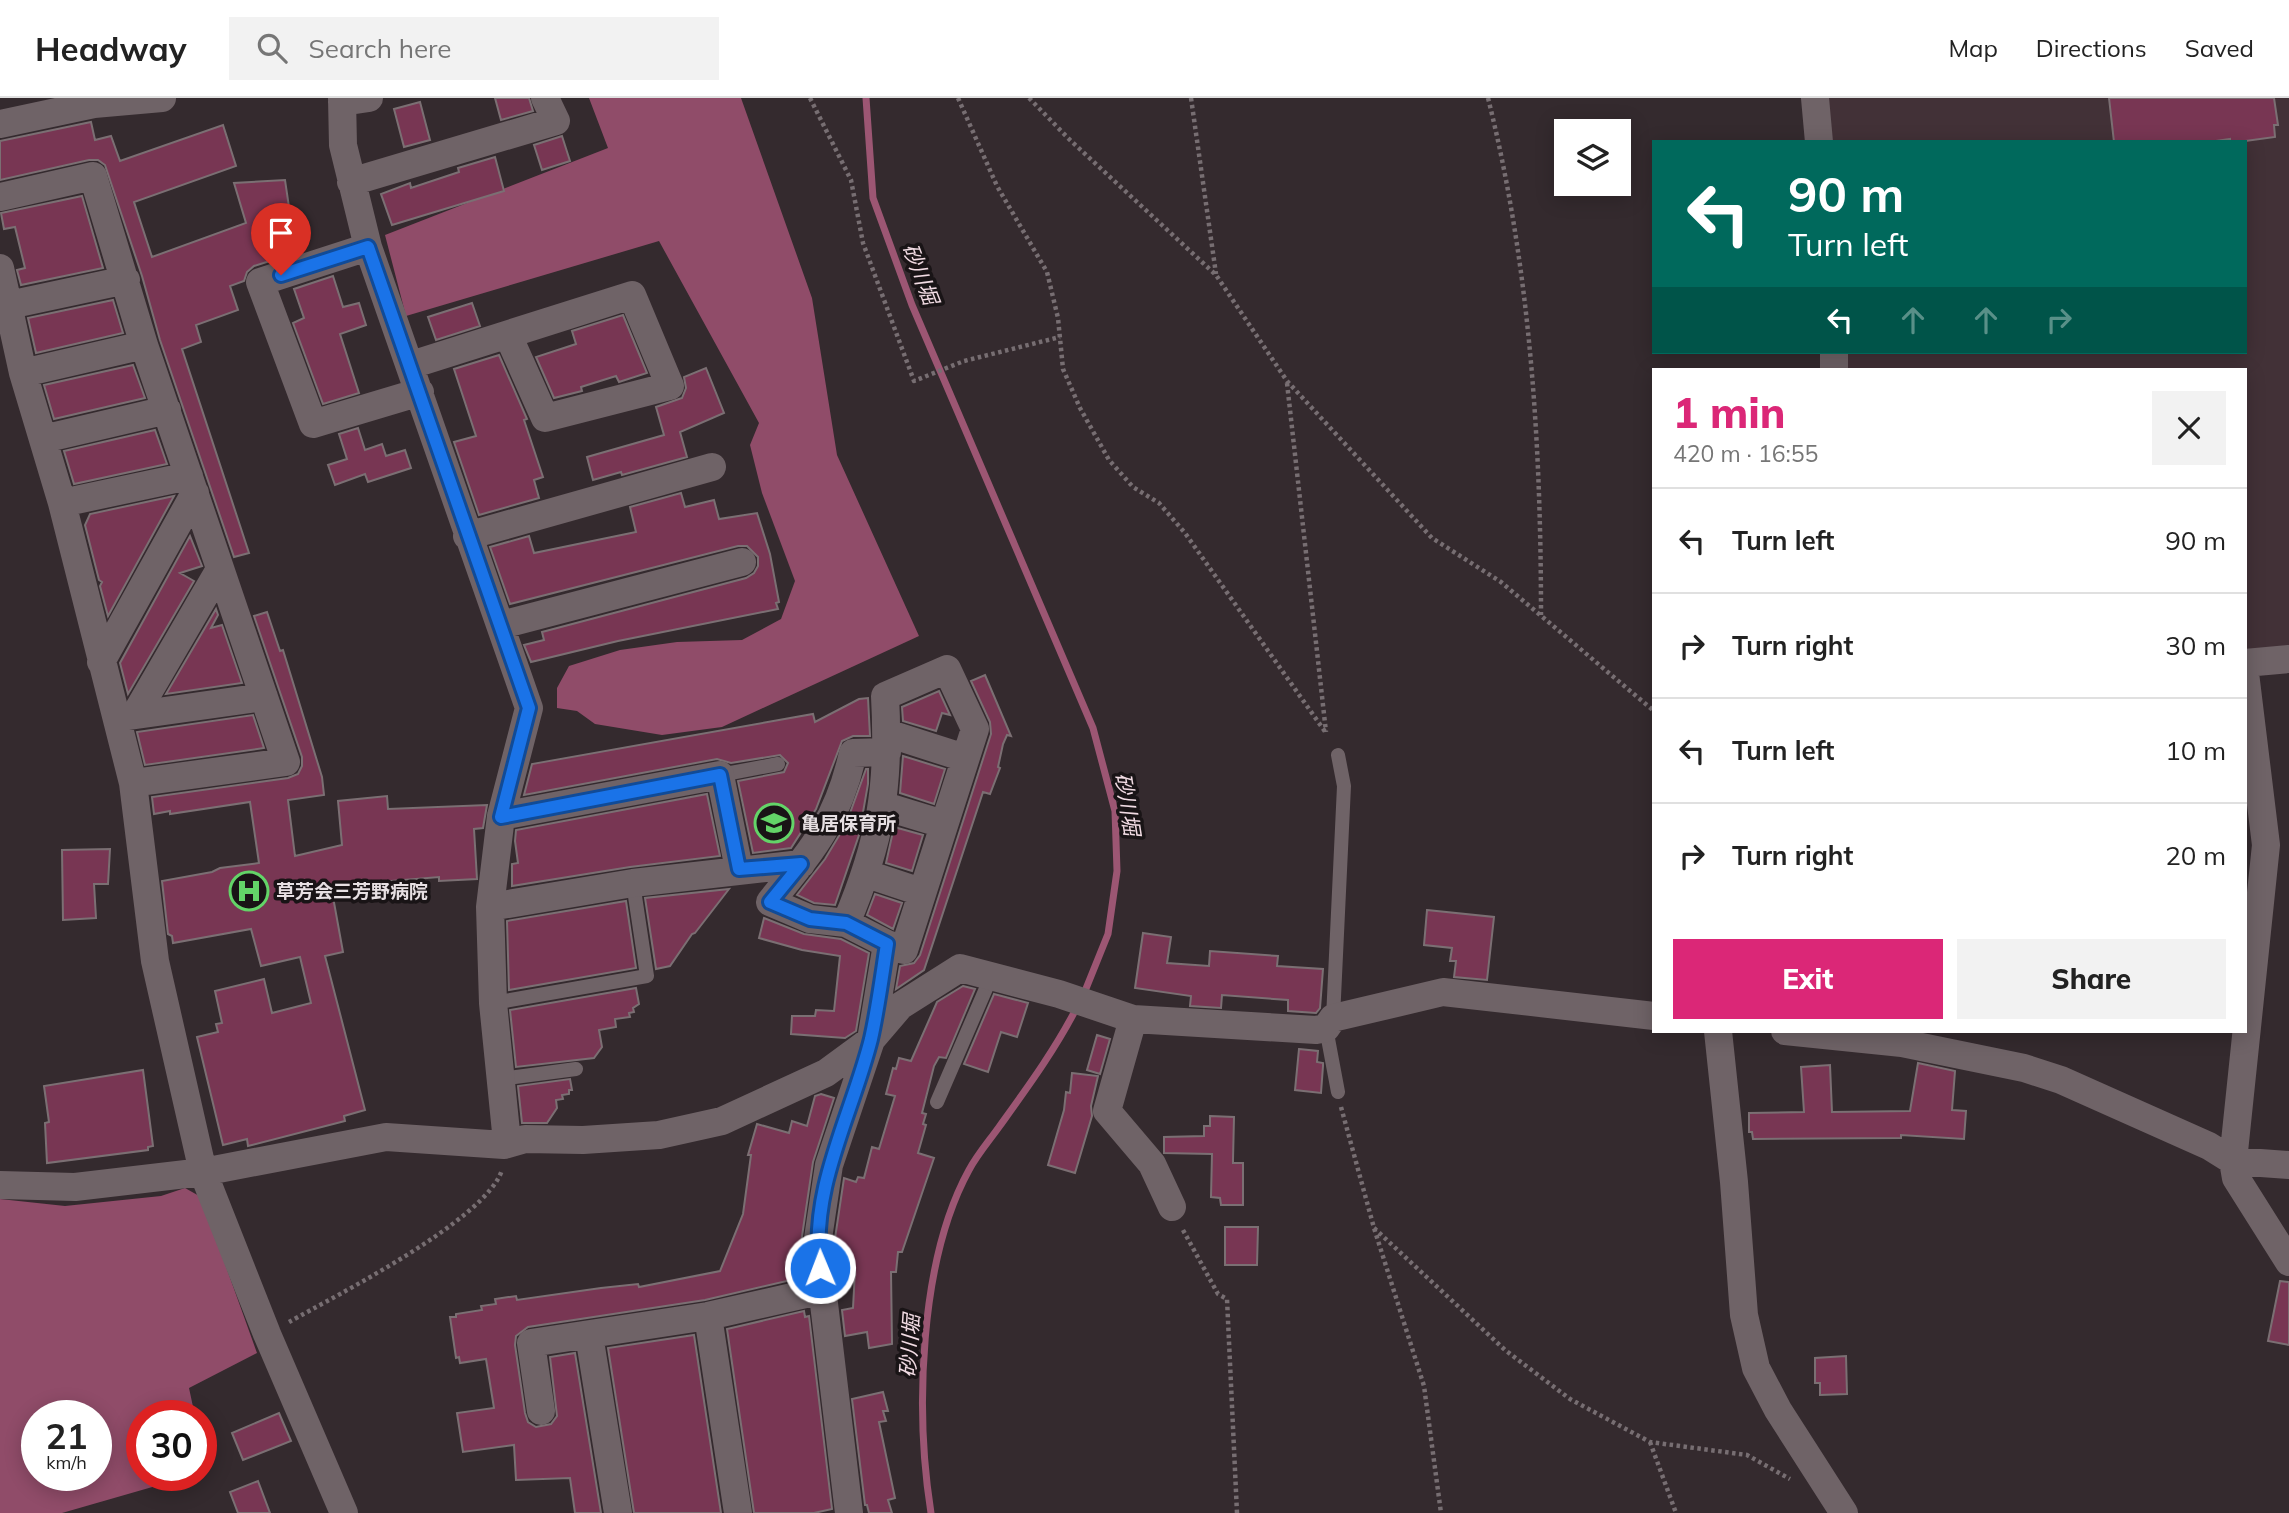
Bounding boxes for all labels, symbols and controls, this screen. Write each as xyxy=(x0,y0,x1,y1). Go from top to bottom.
search box xyxy=(229,17,719,80)
text: Headway xyxy=(35,28,187,69)
icon: search xyxy=(253,29,291,67)
text: Search here xyxy=(309,32,451,65)
text: Map xyxy=(1948,33,1998,63)
text: Directions xyxy=(2036,33,2147,63)
text: Saved xyxy=(2185,33,2254,63)
map controls xyxy=(1554,119,1631,196)
button: layers xyxy=(1554,119,1631,196)
text: 90 m xyxy=(1788,163,1904,224)
icon: left xyxy=(1673,168,1764,259)
pin xyxy=(251,203,311,275)
icon: arrive xyxy=(262,214,300,252)
text: Turn left xyxy=(1788,224,1908,264)
water label: 砂川堀 xyxy=(898,240,945,311)
icon: left xyxy=(1821,301,1859,339)
icon: ahead xyxy=(1894,301,1932,339)
icon: ahead xyxy=(1967,301,2005,339)
icon: right xyxy=(2040,301,2078,339)
text: 1 min xyxy=(1673,386,1786,439)
button: close xyxy=(2152,391,2226,465)
text: 420 m · 16:55 xyxy=(1673,439,1818,468)
icon: left xyxy=(1673,522,1711,560)
text: Turn left xyxy=(1732,524,1834,557)
text: 90 m xyxy=(2165,524,2226,557)
icon: right xyxy=(1673,627,1711,665)
text: Turn right xyxy=(1732,629,1853,662)
text: 30 m xyxy=(2165,629,2226,662)
icon: left xyxy=(1673,732,1711,770)
text: Turn left xyxy=(1732,734,1834,767)
text: 10 m xyxy=(2165,734,2226,767)
water label: 砂川堀 xyxy=(1110,771,1146,840)
school or university icon: 亀居保育所 xyxy=(753,802,795,844)
place label: 亀居保育所 xyxy=(801,811,896,835)
icon: right xyxy=(1673,837,1711,875)
text: Turn right xyxy=(1732,839,1853,872)
text: 20 m xyxy=(2165,839,2226,872)
hospital icon: 草芳会三芳野病院 xyxy=(228,870,270,912)
place label: 草芳会三芳野病院 xyxy=(276,879,428,903)
button: Exit xyxy=(1673,939,1943,1019)
button: Share xyxy=(1957,939,2226,1019)
position arrow xyxy=(783,1231,857,1305)
water label: 砂川堀 xyxy=(894,1311,924,1378)
speed limit sign: 30 xyxy=(126,1400,217,1491)
text: 21 xyxy=(45,1414,88,1458)
text: km/h xyxy=(46,1451,87,1474)

